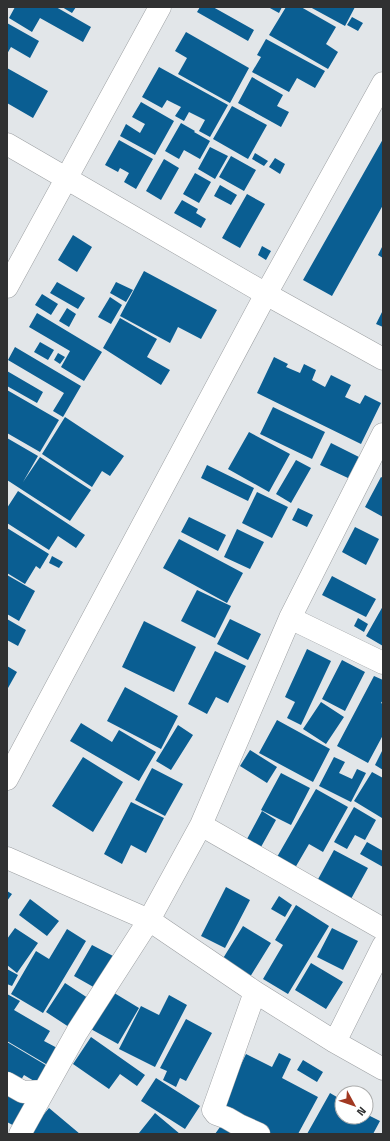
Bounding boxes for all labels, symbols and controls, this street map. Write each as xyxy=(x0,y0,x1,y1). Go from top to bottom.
north arrow xyxy=(334,1085,374,1125)
text: N xyxy=(353,1103,370,1119)

